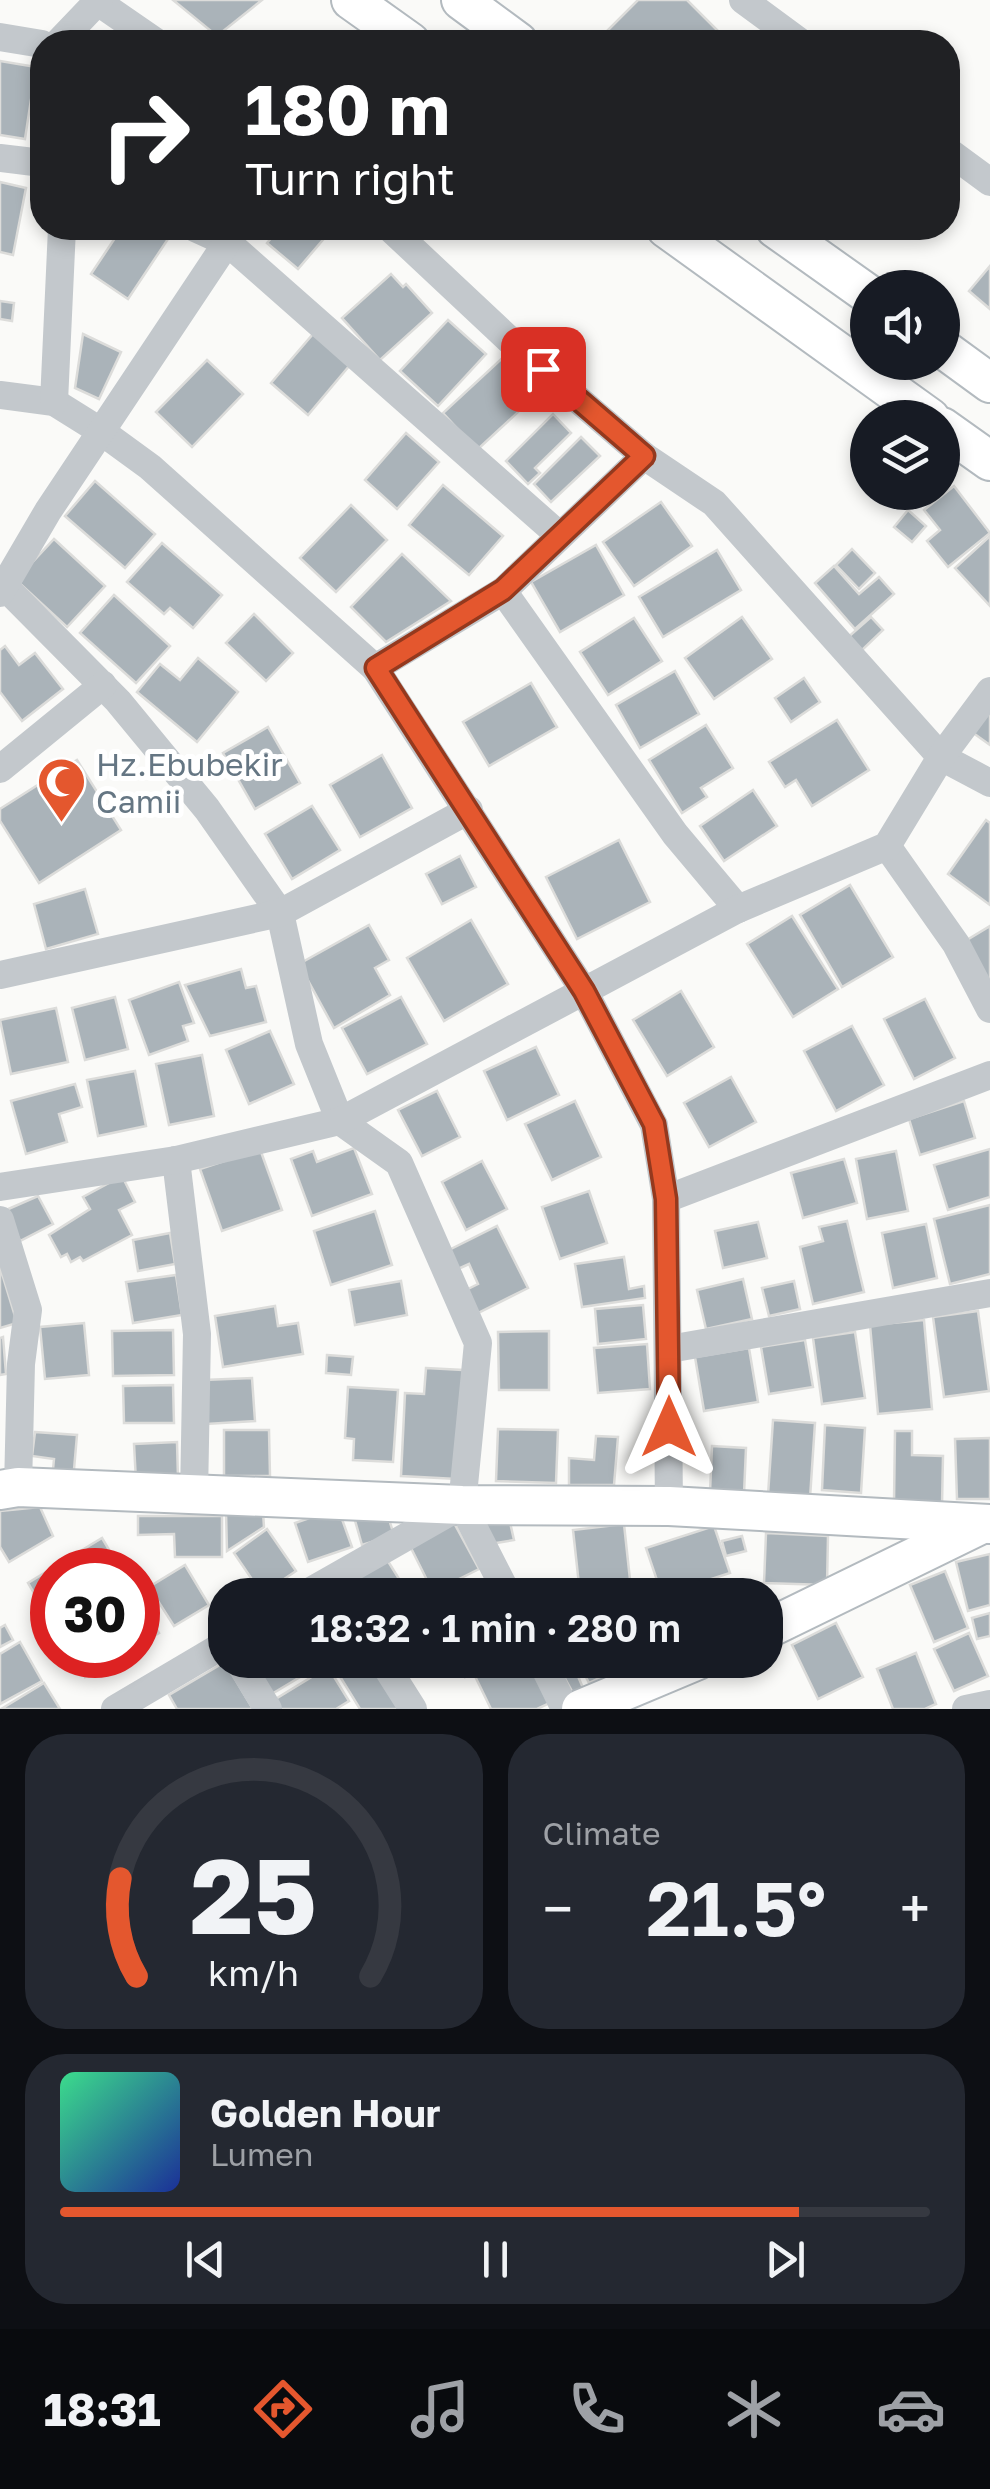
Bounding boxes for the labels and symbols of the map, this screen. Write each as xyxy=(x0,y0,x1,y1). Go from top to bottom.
pin xyxy=(501,327,586,412)
place label: Hz.Ebubekir Camii xyxy=(96,745,283,820)
mosque icon: Hz.Ebubekir Camii xyxy=(35,756,87,824)
position arrow xyxy=(617,1375,721,1479)
speed limit sign: 30 xyxy=(30,1548,160,1678)

